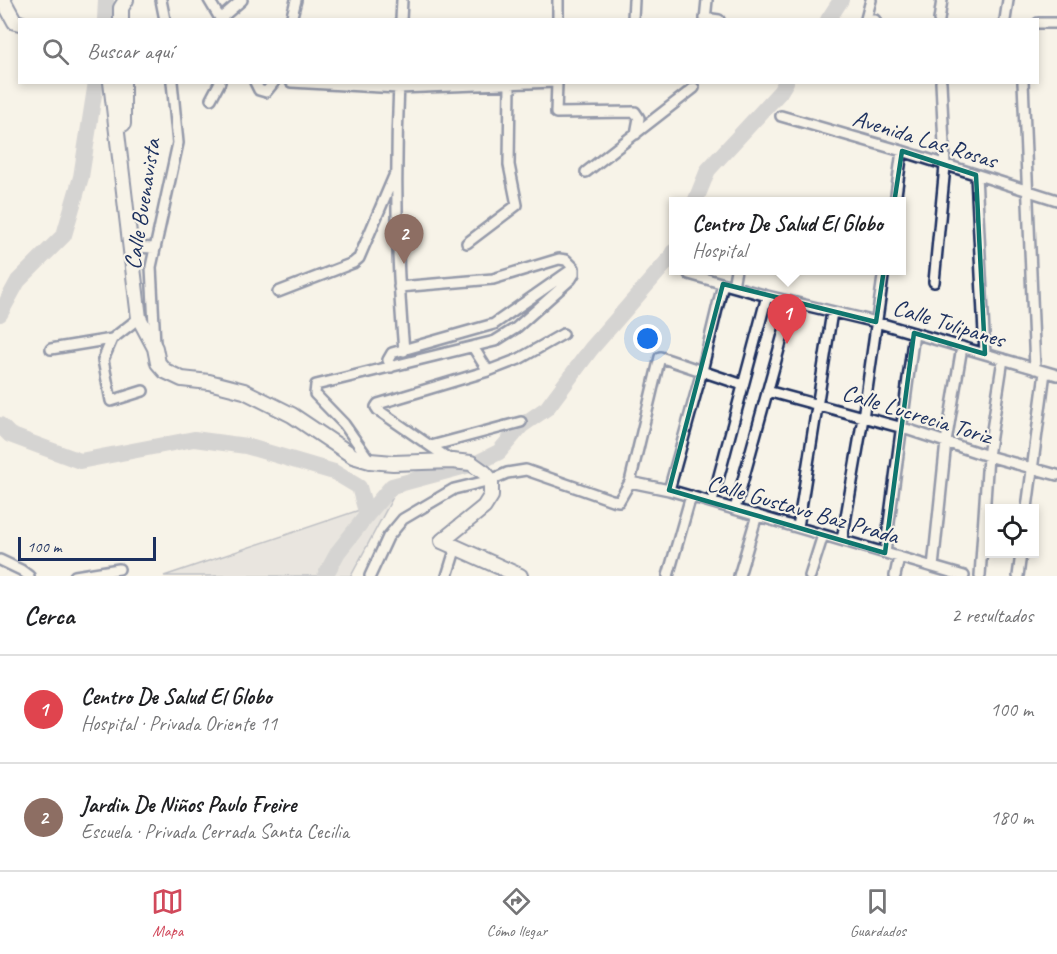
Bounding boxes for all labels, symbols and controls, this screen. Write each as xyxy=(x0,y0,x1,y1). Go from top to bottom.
search box xyxy=(18,18,1039,84)
icon: search xyxy=(39,35,72,68)
text: Buscar aquí xyxy=(87,37,173,65)
street label: Avenida Las Rosas xyxy=(849,103,1003,176)
street label: Calle Buenavista xyxy=(117,135,167,272)
popup xyxy=(669,197,906,275)
text: Centro De Salud El Globo xyxy=(692,210,883,238)
pin: 2 xyxy=(384,214,424,264)
text: Hospital xyxy=(692,238,747,263)
street label: Calle Tulipanes xyxy=(889,292,1010,355)
pin: 1 xyxy=(768,294,806,344)
your location xyxy=(633,324,662,353)
street label: Calle Lucrecia Toriz xyxy=(839,377,998,452)
street label: Calle Gustavo Baz Prada xyxy=(704,467,904,551)
map controls xyxy=(985,504,1039,558)
button: locate xyxy=(985,504,1039,558)
scale bar xyxy=(18,534,156,562)
text: 100 m xyxy=(27,537,61,557)
text: Cerca xyxy=(24,599,74,632)
text: 2 resultados xyxy=(951,603,1033,628)
text: Centro De Salud El Globo xyxy=(81,683,272,711)
text: 1 xyxy=(39,697,48,722)
text: 100 m xyxy=(990,697,1033,722)
text: Hospital · Privada Oriente 11 xyxy=(81,711,277,736)
text: Jardin De Niños Paulo Freire xyxy=(81,791,296,819)
text: 2 xyxy=(39,805,48,830)
text: 180 m xyxy=(990,805,1033,830)
text: Escuela · Privada Cerrada Santa Cecilia xyxy=(81,819,349,844)
tab: Mapa xyxy=(151,885,184,941)
tab: Cómo llegar xyxy=(487,885,547,941)
tab: Guardados xyxy=(850,885,906,941)

